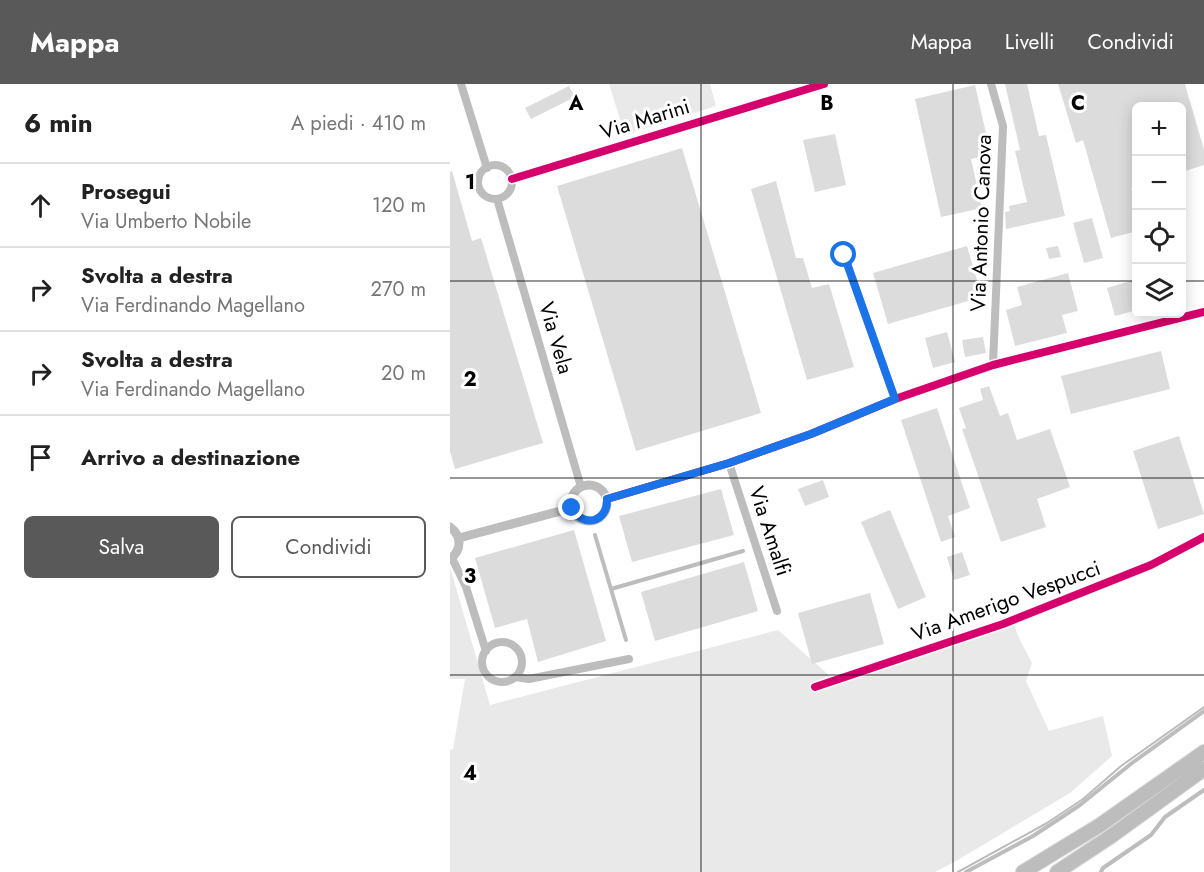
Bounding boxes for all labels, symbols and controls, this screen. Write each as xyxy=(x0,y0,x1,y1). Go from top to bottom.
text: Mappa xyxy=(30,22,120,63)
text: Mappa xyxy=(911,27,972,57)
text: Livelli xyxy=(1005,27,1055,57)
text: Condividi xyxy=(1088,27,1174,57)
text: A xyxy=(568,89,584,118)
text: B xyxy=(820,89,834,118)
text: C xyxy=(1071,89,1085,118)
street label: Via Marini xyxy=(597,91,693,147)
map controls xyxy=(1132,102,1186,318)
button: + xyxy=(1132,102,1186,156)
text: 6 min xyxy=(24,104,93,142)
text: A piedi · 410 m xyxy=(291,109,426,138)
street label: Via Antonio Canova xyxy=(963,134,999,312)
button: − xyxy=(1132,156,1186,210)
text: 1 xyxy=(465,168,475,197)
text: Prosegui xyxy=(81,175,171,207)
icon: ahead xyxy=(24,189,57,222)
text: 120 m xyxy=(372,191,426,220)
text: Via Umberto Nobile xyxy=(81,207,251,236)
button: locate xyxy=(1132,210,1186,264)
route start xyxy=(830,241,856,267)
text: Svolta a destra xyxy=(81,259,233,291)
button: layers xyxy=(1132,264,1186,318)
icon: right xyxy=(24,273,57,306)
text: 270 m xyxy=(371,275,426,304)
text: Via Ferdinando Magellano xyxy=(81,291,305,320)
street label: Via Vela xyxy=(531,298,581,378)
text: Svolta a destra xyxy=(81,343,233,375)
icon: right xyxy=(24,357,57,390)
text: 20 m xyxy=(381,359,426,388)
text: 2 xyxy=(463,365,477,394)
text: Via Ferdinando Magellano xyxy=(81,375,305,404)
icon: arrive xyxy=(24,441,57,474)
text: Arrivo a destinazione xyxy=(81,441,300,473)
street label: Via Amalfi xyxy=(741,482,799,580)
route end xyxy=(558,494,584,520)
button: Salva xyxy=(24,516,219,578)
button: Condividi xyxy=(231,516,426,578)
street label: Via Amerigo Vespucci xyxy=(907,553,1105,649)
text: 3 xyxy=(464,562,476,591)
text: 4 xyxy=(463,759,477,788)

